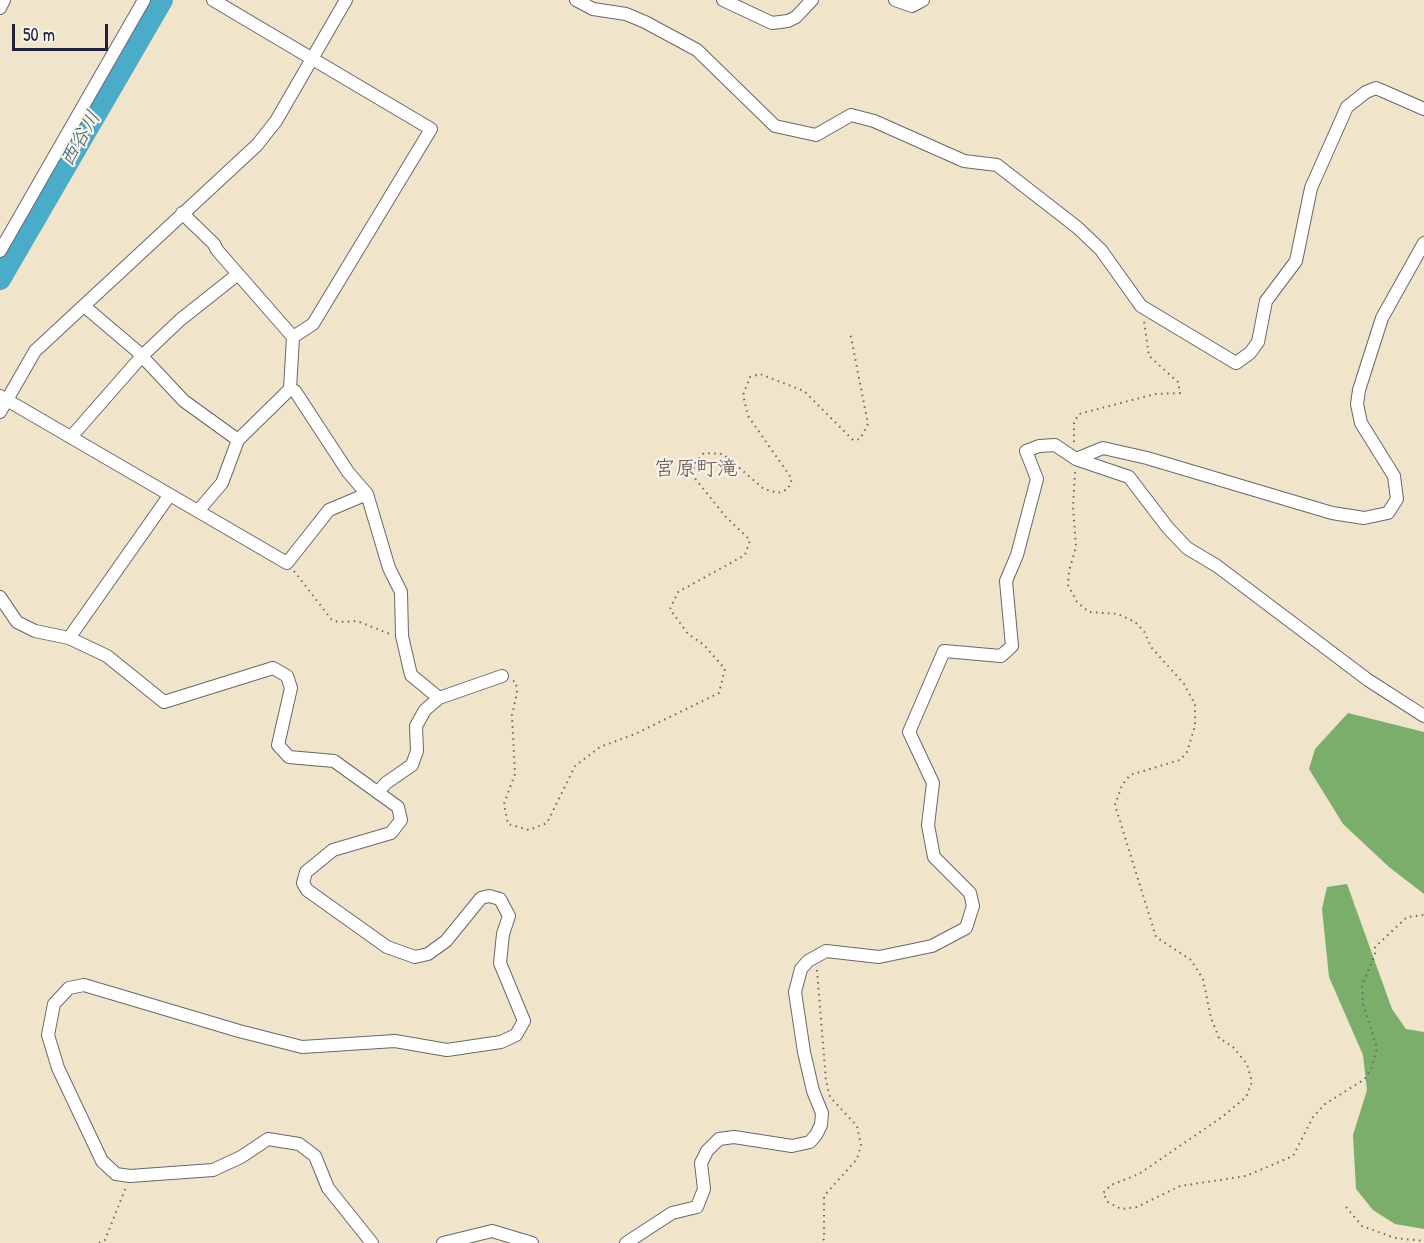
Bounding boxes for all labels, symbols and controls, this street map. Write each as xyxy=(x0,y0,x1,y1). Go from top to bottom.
scale bar xyxy=(15,12,111,50)
text: 50 m xyxy=(23,22,55,47)
water label: 西谷川 xyxy=(56,107,106,171)
district label: 宮原町滝 xyxy=(654,456,738,482)

